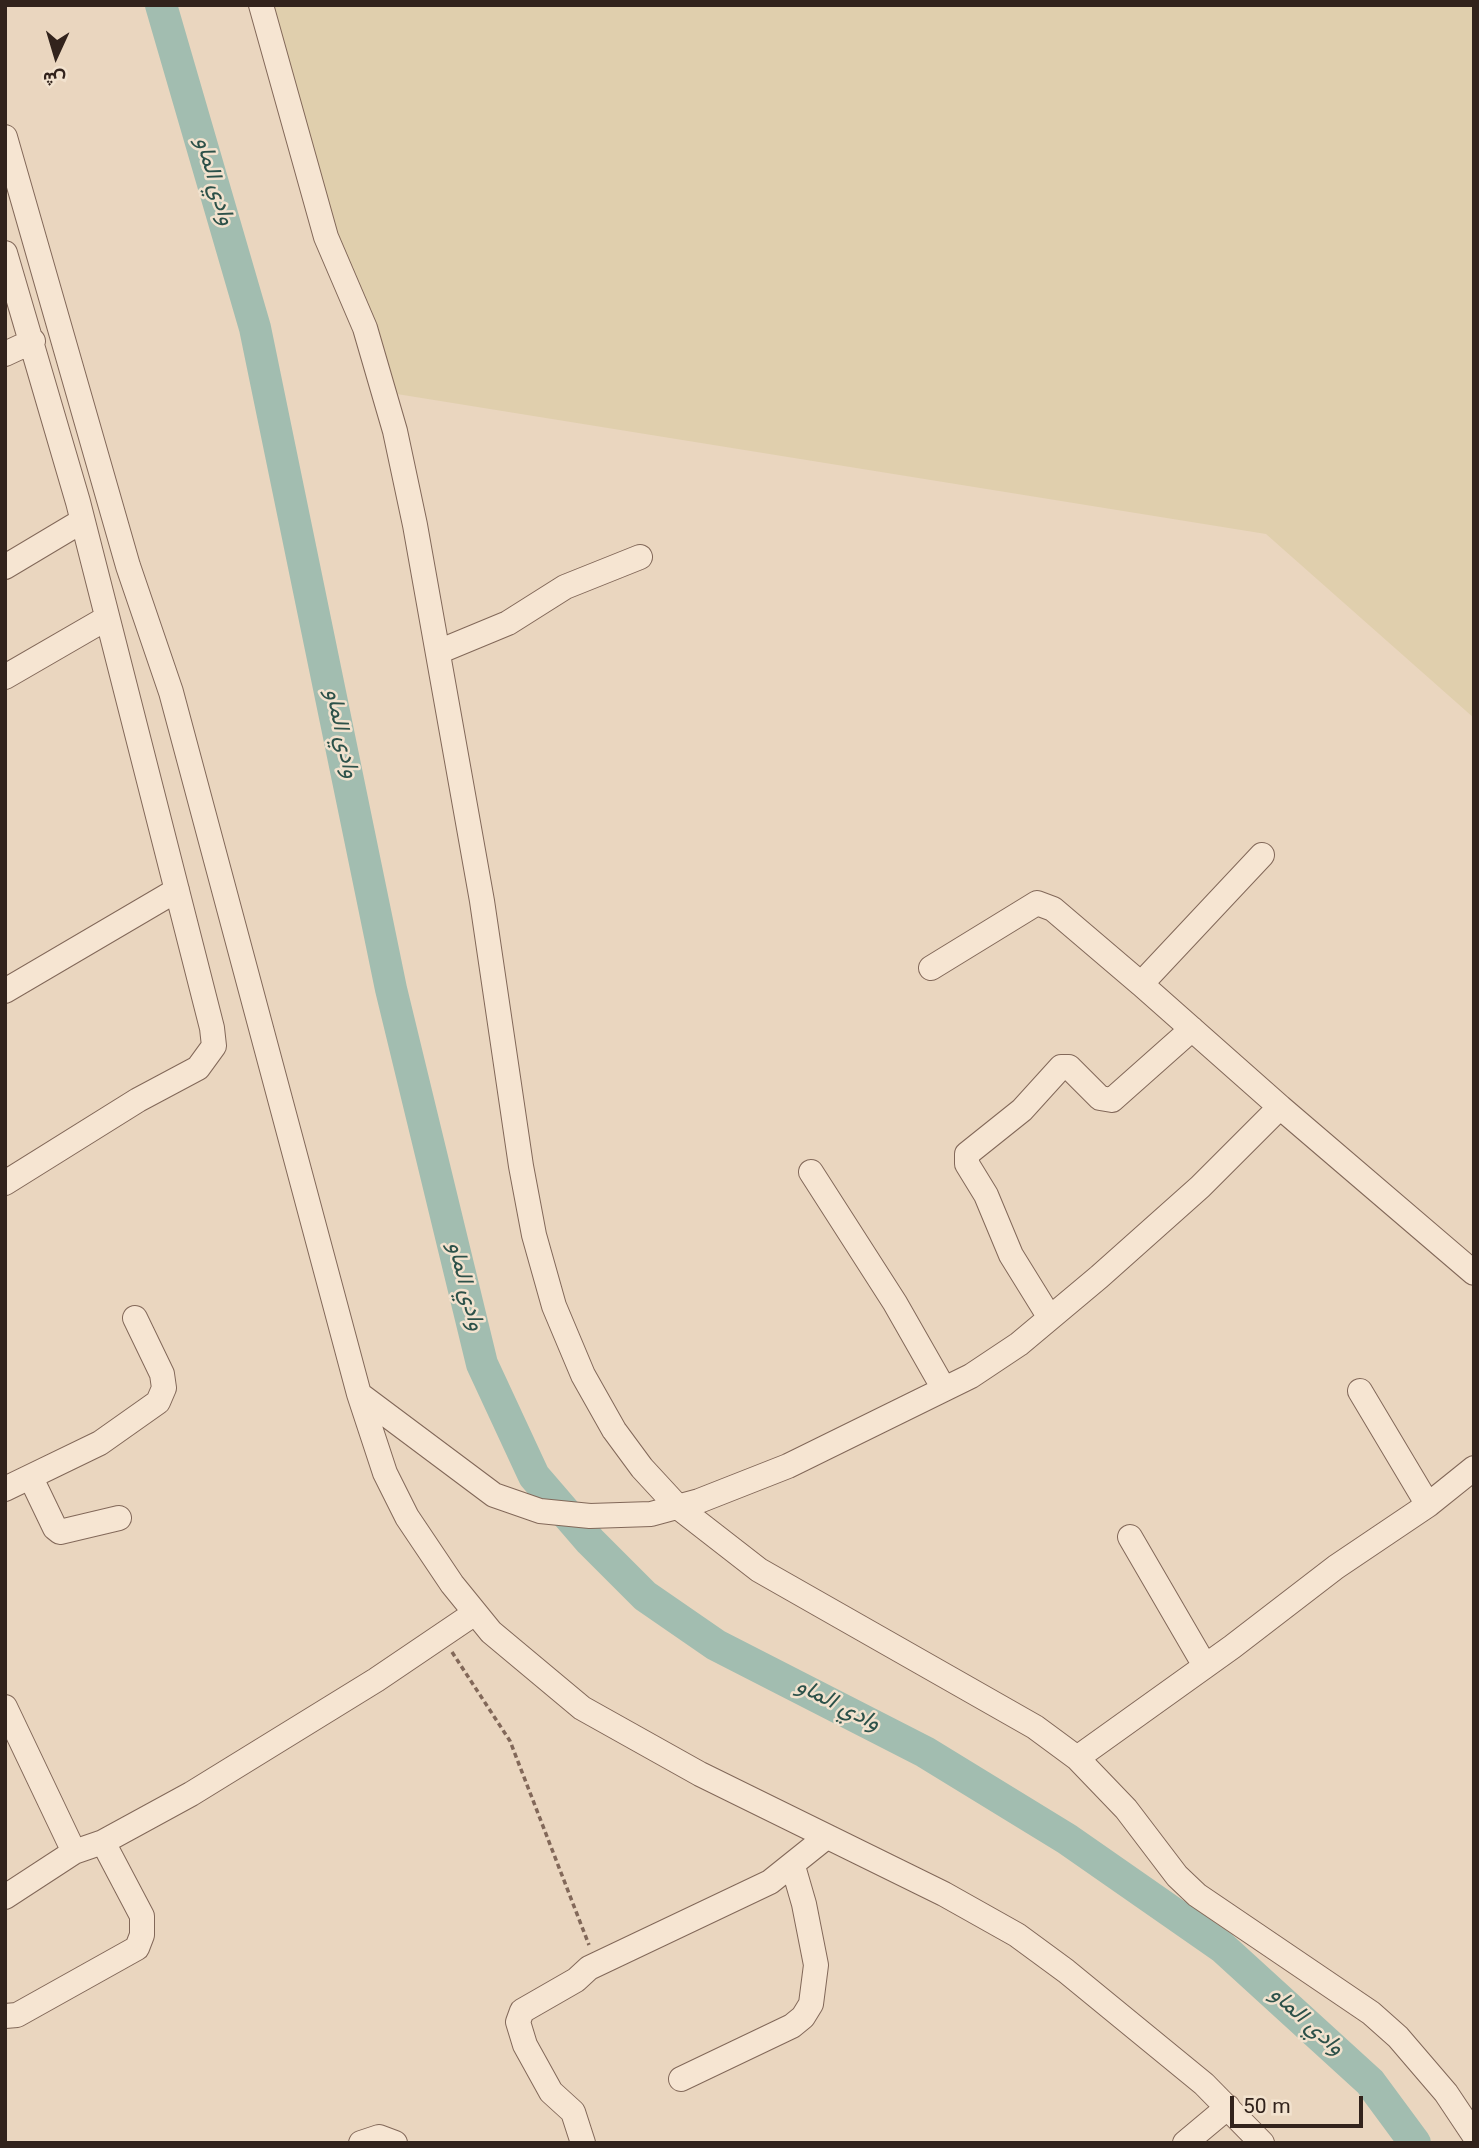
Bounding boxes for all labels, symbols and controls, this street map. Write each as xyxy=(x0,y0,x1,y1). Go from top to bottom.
north arrow xyxy=(21,21,91,91)
text: ش xyxy=(42,62,67,93)
water label: وادي الماو xyxy=(186,135,238,229)
water label: وادي الماو xyxy=(316,687,362,781)
water label: وادي الماو xyxy=(439,1240,487,1334)
water label: وادي الماو xyxy=(790,1674,884,1740)
water label: وادي الماو xyxy=(1262,1983,1348,2063)
scale bar xyxy=(1234,2082,1367,2126)
text: 50 m xyxy=(1243,2091,1291,2124)

